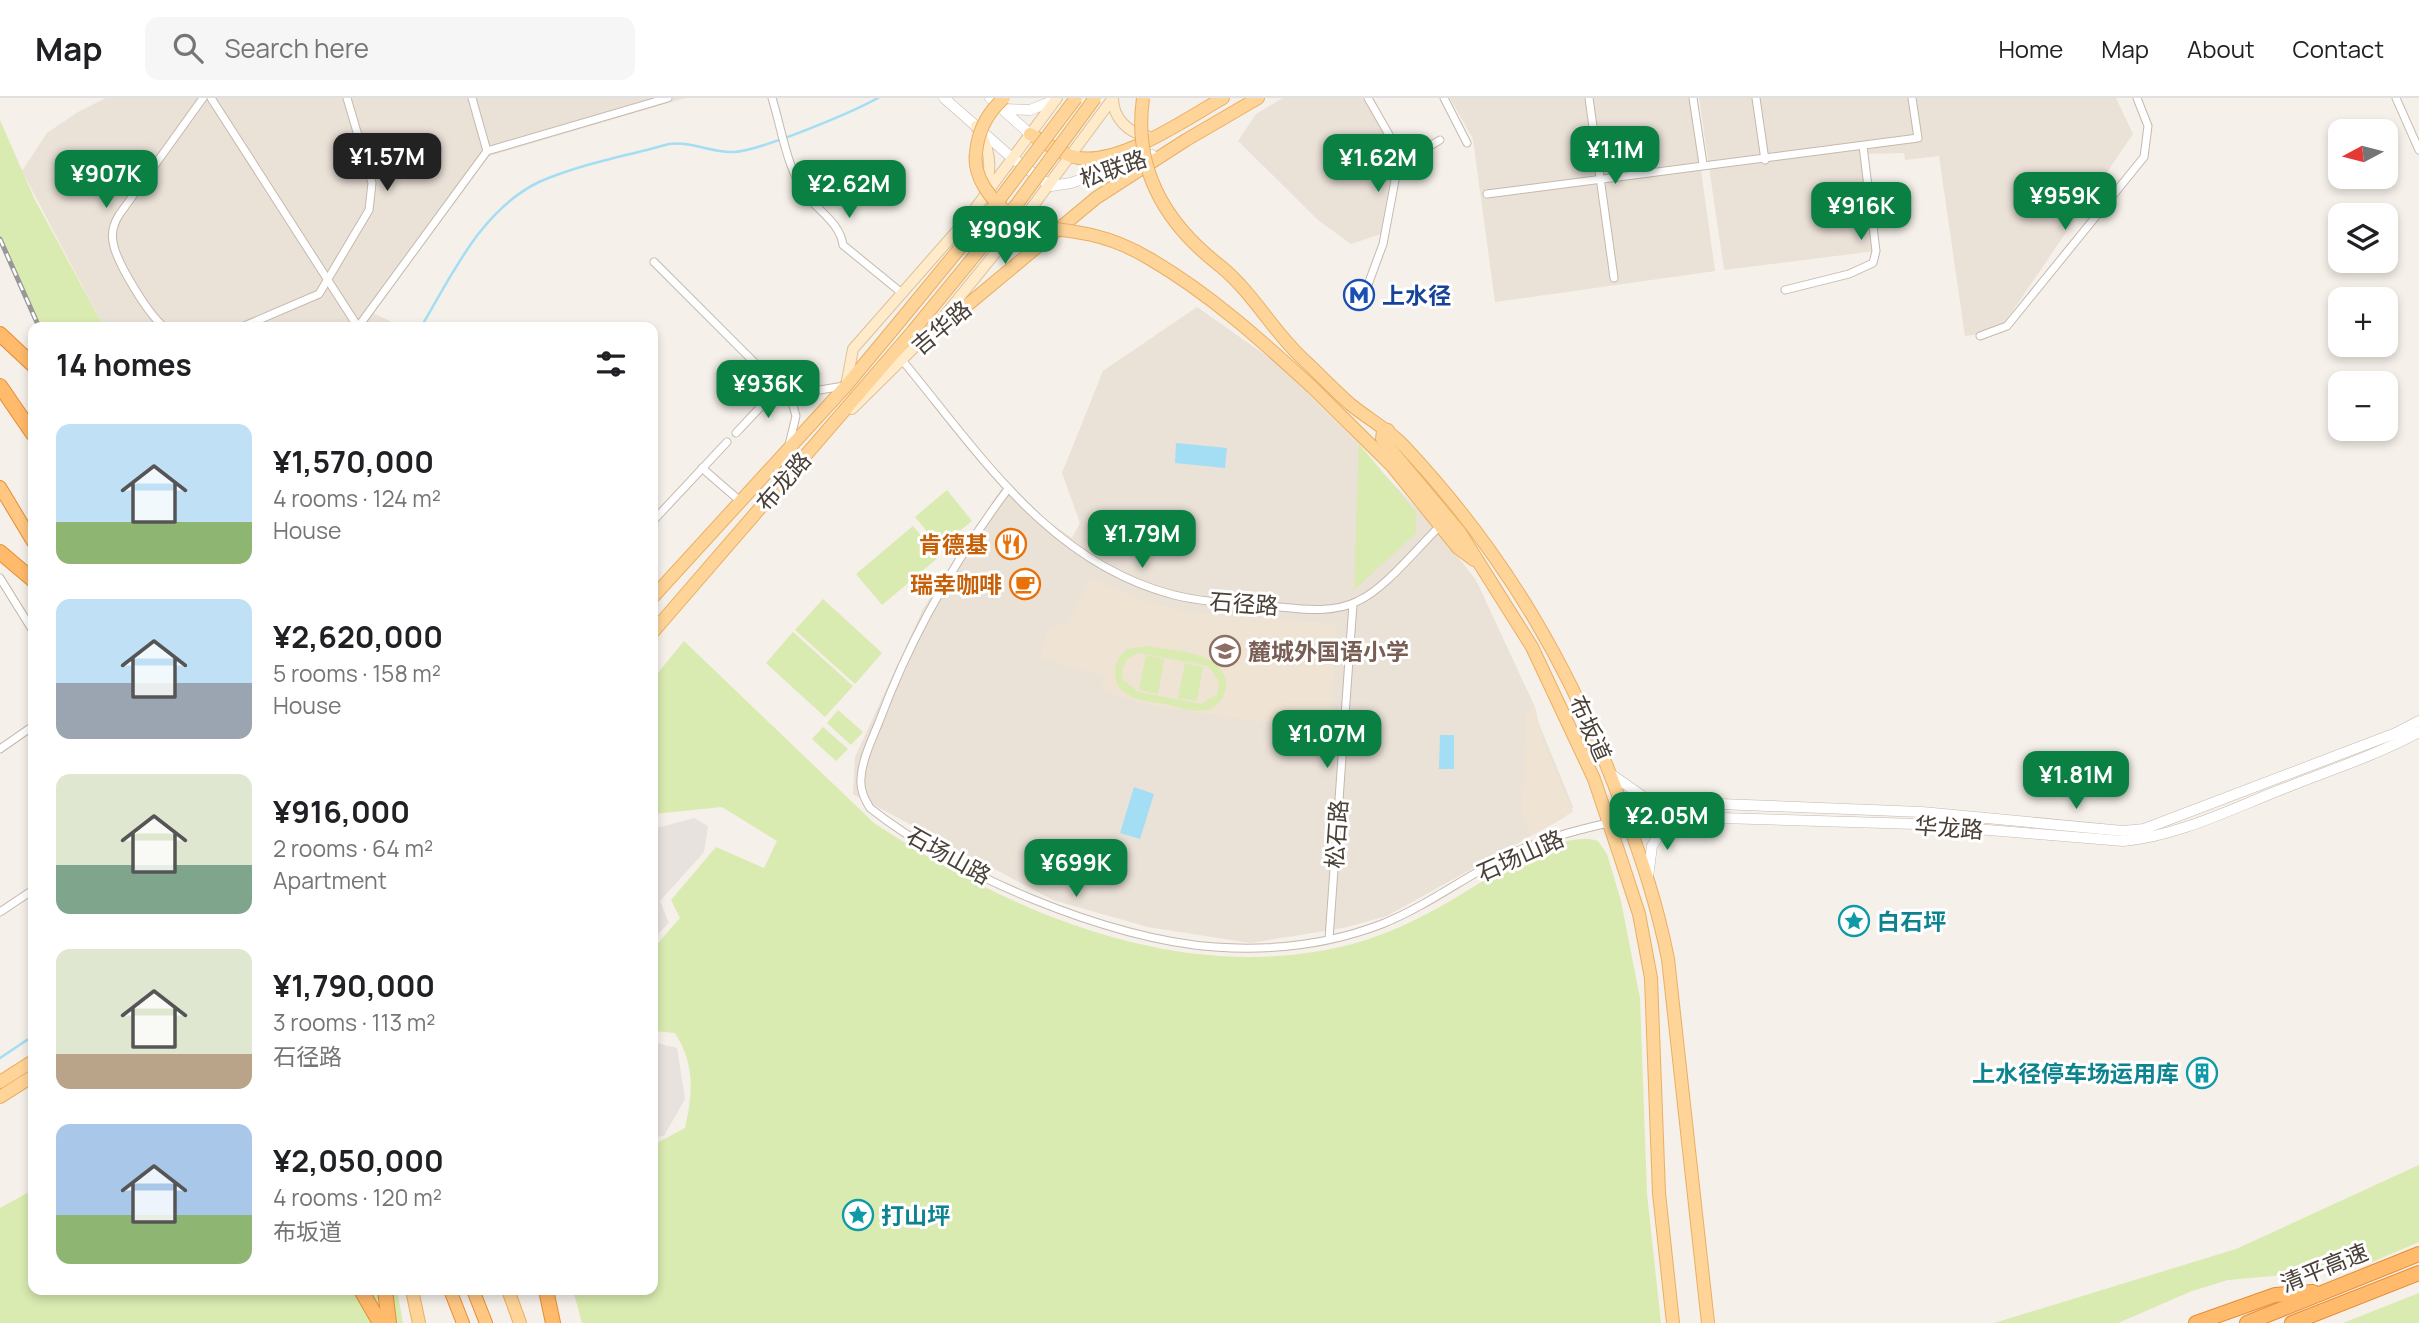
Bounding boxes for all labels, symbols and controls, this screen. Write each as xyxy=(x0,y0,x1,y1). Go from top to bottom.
search box xyxy=(145,17,635,80)
text: Map xyxy=(35,26,103,71)
icon: search xyxy=(169,29,207,67)
text: Search here xyxy=(225,30,369,66)
text: Home xyxy=(1998,32,2063,65)
text: Map xyxy=(2101,32,2149,65)
text: About xyxy=(2187,32,2255,65)
text: Contact xyxy=(2293,32,2384,65)
north arrow xyxy=(2328,119,2398,189)
map controls xyxy=(2328,119,2398,441)
pin: ¥1.1M xyxy=(1566,126,1664,186)
text: ¥1.1M xyxy=(1586,133,1644,165)
pin: ¥1.57M xyxy=(330,134,444,193)
pin: ¥1.62M xyxy=(1321,134,1435,194)
text: ¥1.57M xyxy=(349,140,425,172)
text: ¥1.62M xyxy=(1339,141,1417,173)
street label: 松联路 xyxy=(1075,142,1151,194)
pin: ¥907K xyxy=(57,150,155,210)
text: ¥907K xyxy=(71,157,141,189)
pin: ¥2.62M xyxy=(792,160,906,220)
text: ¥2.62M xyxy=(808,167,890,199)
pin: ¥959K xyxy=(2016,172,2114,232)
text: ¥959K xyxy=(2029,179,2101,211)
pin: ¥916K xyxy=(1812,183,1910,242)
text: ¥916K xyxy=(1827,189,1895,221)
button: layers xyxy=(2328,203,2398,273)
pin: ¥909K xyxy=(956,206,1054,266)
text: ¥909K xyxy=(969,213,1041,245)
metro station icon: 上水径 xyxy=(1342,278,1376,312)
place label: 上水径 xyxy=(1382,279,1451,311)
button: + xyxy=(2328,287,2398,357)
street label: 吉华路 xyxy=(904,293,978,361)
text: 14 homes xyxy=(56,344,192,385)
icon: filters xyxy=(592,345,630,383)
pin: ¥936K xyxy=(719,360,817,420)
text: ¥936K xyxy=(733,367,803,399)
button: − xyxy=(2328,371,2398,441)
text: ¥1,570,000 xyxy=(273,441,434,482)
street label: 布龙路 xyxy=(748,444,818,518)
icon: home xyxy=(112,452,196,536)
text: 4 rooms · 124 m² xyxy=(273,482,441,514)
pin: ¥1.79M xyxy=(1085,510,1199,570)
text: House xyxy=(273,514,342,546)
text: ¥1.79M xyxy=(1104,517,1180,549)
restaurant icon: 肯德基 xyxy=(994,527,1028,561)
place label: 肯德基 xyxy=(919,528,988,560)
cafe icon: 瑞幸咖啡 xyxy=(1008,567,1042,601)
place label: 瑞幸咖啡 xyxy=(910,568,1002,600)
street label: 石径路 xyxy=(1208,585,1280,621)
text: ¥2,620,000 xyxy=(273,616,443,657)
icon: home xyxy=(112,627,196,711)
school or university icon: 麓城外国语小学 xyxy=(1208,634,1242,668)
place label: 麓城外国语小学 xyxy=(1248,635,1409,667)
text: 5 rooms · 158 m² xyxy=(273,657,441,689)
text: House xyxy=(273,689,342,721)
street label: 布坂道 xyxy=(1562,690,1620,766)
pin: ¥1.07M xyxy=(1270,710,1384,770)
text: ¥1.07M xyxy=(1288,717,1366,749)
pin: ¥1.81M xyxy=(2019,752,2133,811)
text: ¥1.81M xyxy=(2039,758,2113,790)
text: ¥916,000 xyxy=(273,791,410,832)
pin: ¥2.05M xyxy=(1610,792,1724,852)
street label: 松石路 xyxy=(1318,798,1354,870)
text: ¥2.05M xyxy=(1625,799,1709,831)
icon: home xyxy=(112,802,196,886)
street label: 华龙路 xyxy=(1913,809,1985,845)
street label: 石场山路 xyxy=(901,819,997,891)
street label: 石场山路 xyxy=(1471,822,1569,888)
text: 2 rooms · 64 m² xyxy=(273,832,433,864)
pin: ¥699K xyxy=(1027,840,1125,899)
text: ¥699K xyxy=(1040,846,1112,878)
text: Apartment xyxy=(273,864,387,896)
place icon: 白石坪 xyxy=(1837,904,1871,938)
place label: 白石坪 xyxy=(1877,905,1946,937)
text: ¥1,790,000 xyxy=(273,965,435,1006)
icon: home xyxy=(112,977,196,1061)
text: 3 rooms · 113 m² xyxy=(273,1006,436,1038)
text: 石径路 xyxy=(273,1040,342,1072)
building icon: 上水径停车场运用库 xyxy=(2185,1056,2219,1090)
place label: 上水径停车场运用库 xyxy=(1972,1057,2179,1089)
text: ¥2,050,000 xyxy=(273,1140,444,1181)
icon: home xyxy=(112,1152,196,1236)
text: 4 rooms · 120 m² xyxy=(273,1181,442,1213)
place icon: 打山坪 xyxy=(841,1198,875,1232)
place label: 打山坪 xyxy=(881,1199,950,1231)
text: 布坂道 xyxy=(273,1215,342,1247)
street label: 清平高速 xyxy=(2275,1235,2373,1299)

